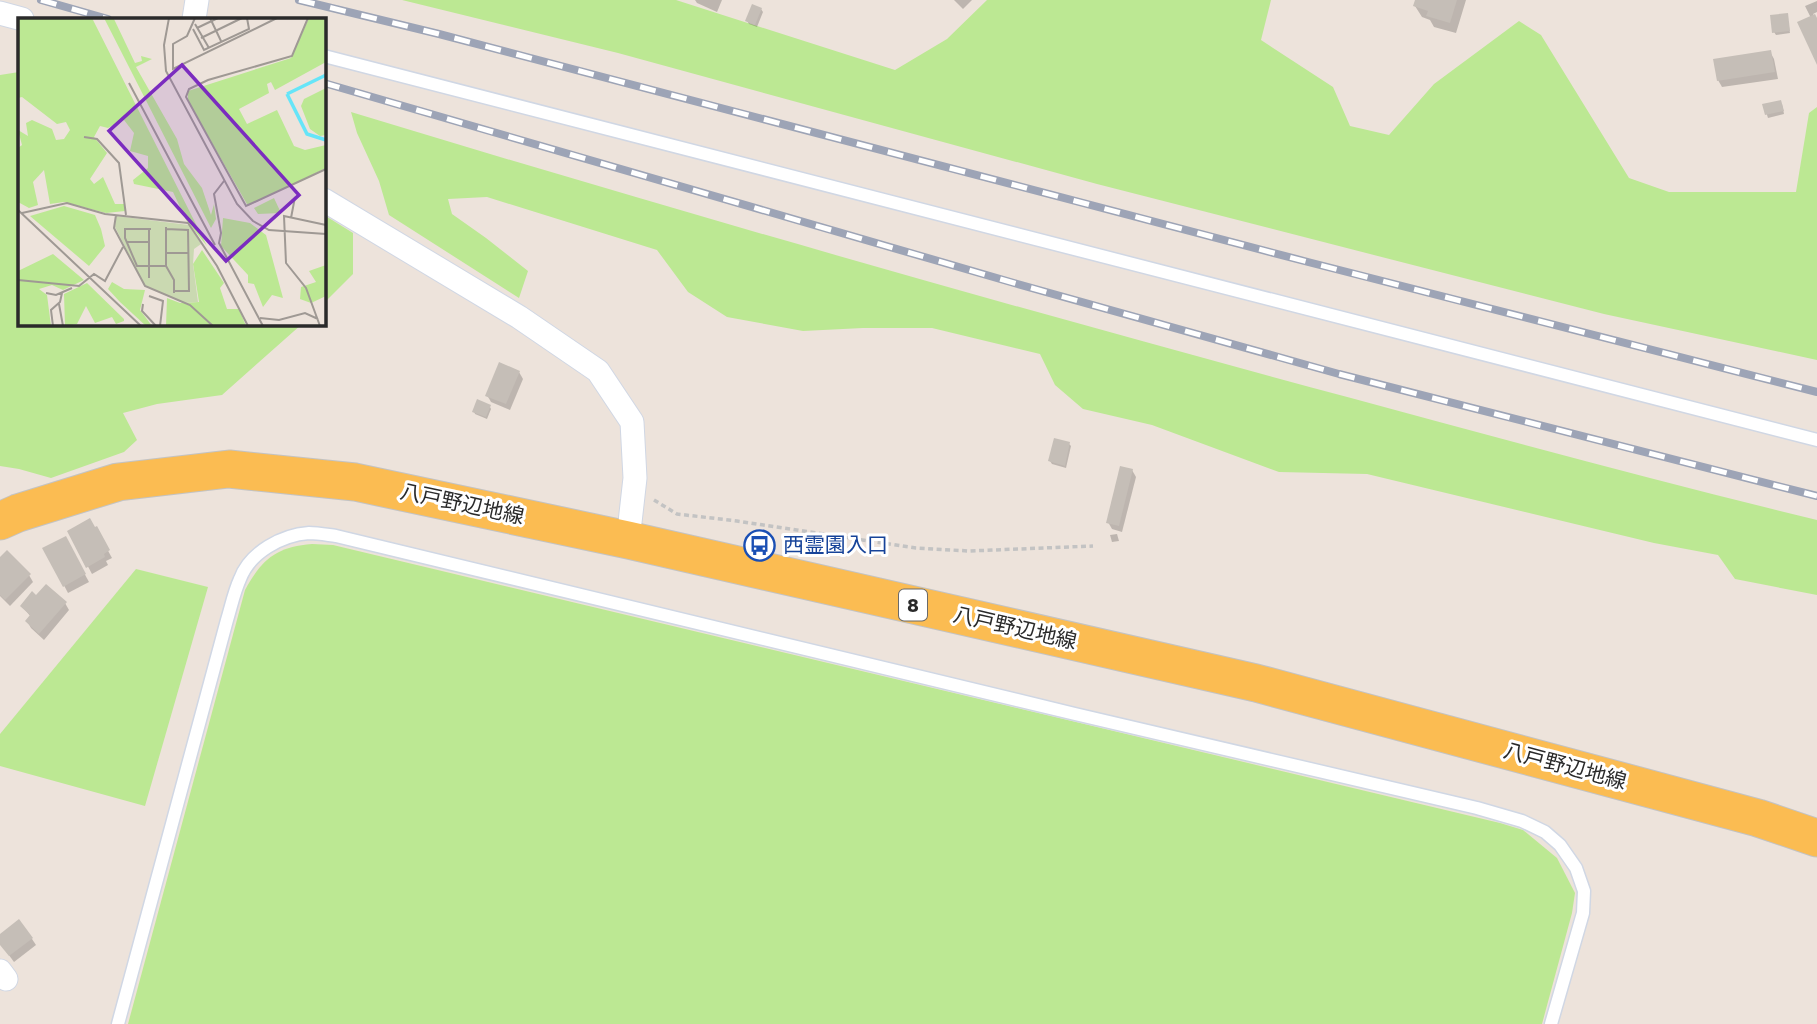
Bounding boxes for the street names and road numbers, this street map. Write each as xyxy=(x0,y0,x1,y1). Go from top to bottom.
street label: 八戸野辺地線 xyxy=(398,478,526,529)
road number: 8 xyxy=(899,590,927,620)
street label: 八戸野辺地線 xyxy=(951,601,1079,654)
street label: 八戸野辺地線 xyxy=(1501,737,1629,794)

